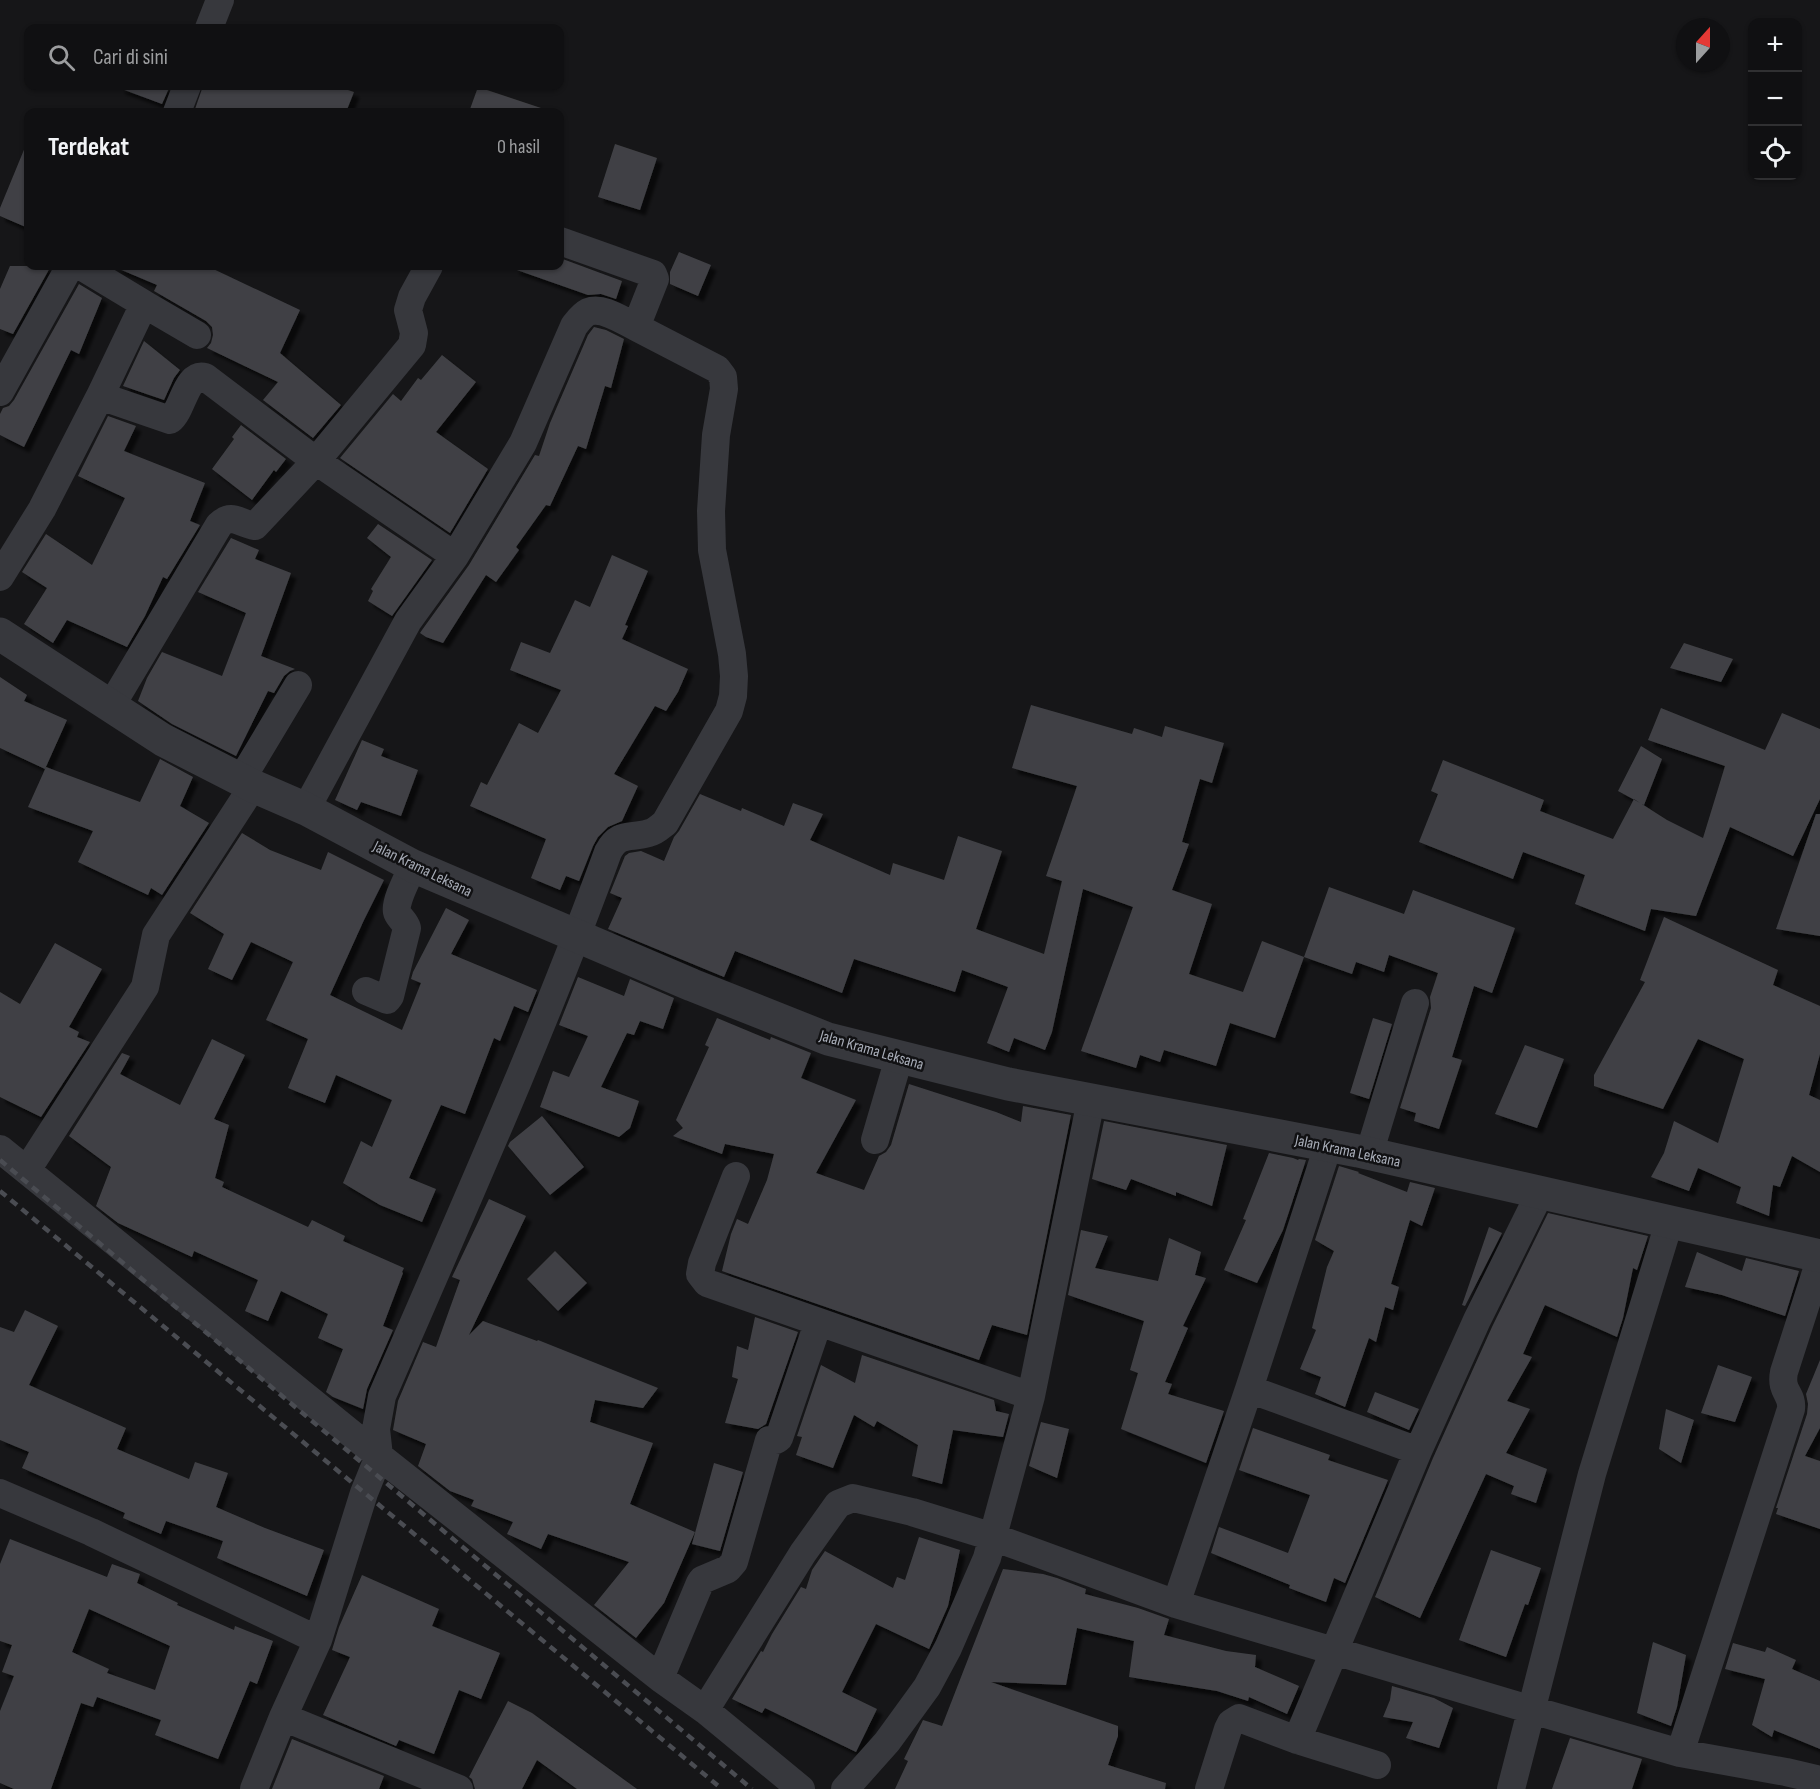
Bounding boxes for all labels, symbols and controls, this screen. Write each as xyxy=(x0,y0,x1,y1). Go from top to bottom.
north arrow xyxy=(1676,18,1730,72)
map controls xyxy=(1748,18,1802,180)
button: + xyxy=(1748,18,1802,72)
search box xyxy=(24,24,564,90)
icon: search xyxy=(45,41,78,74)
text: Cari di sini xyxy=(93,44,168,71)
button: − xyxy=(1748,72,1802,126)
button: locate xyxy=(1748,126,1802,180)
text: Terdekat xyxy=(48,132,129,163)
text: 0 hasil xyxy=(497,135,540,159)
street label: Jalan Krama Leksana xyxy=(369,837,475,901)
street label: Jalan Krama Leksana xyxy=(816,1026,926,1074)
street label: Jalan Krama Leksana xyxy=(1292,1131,1402,1172)

